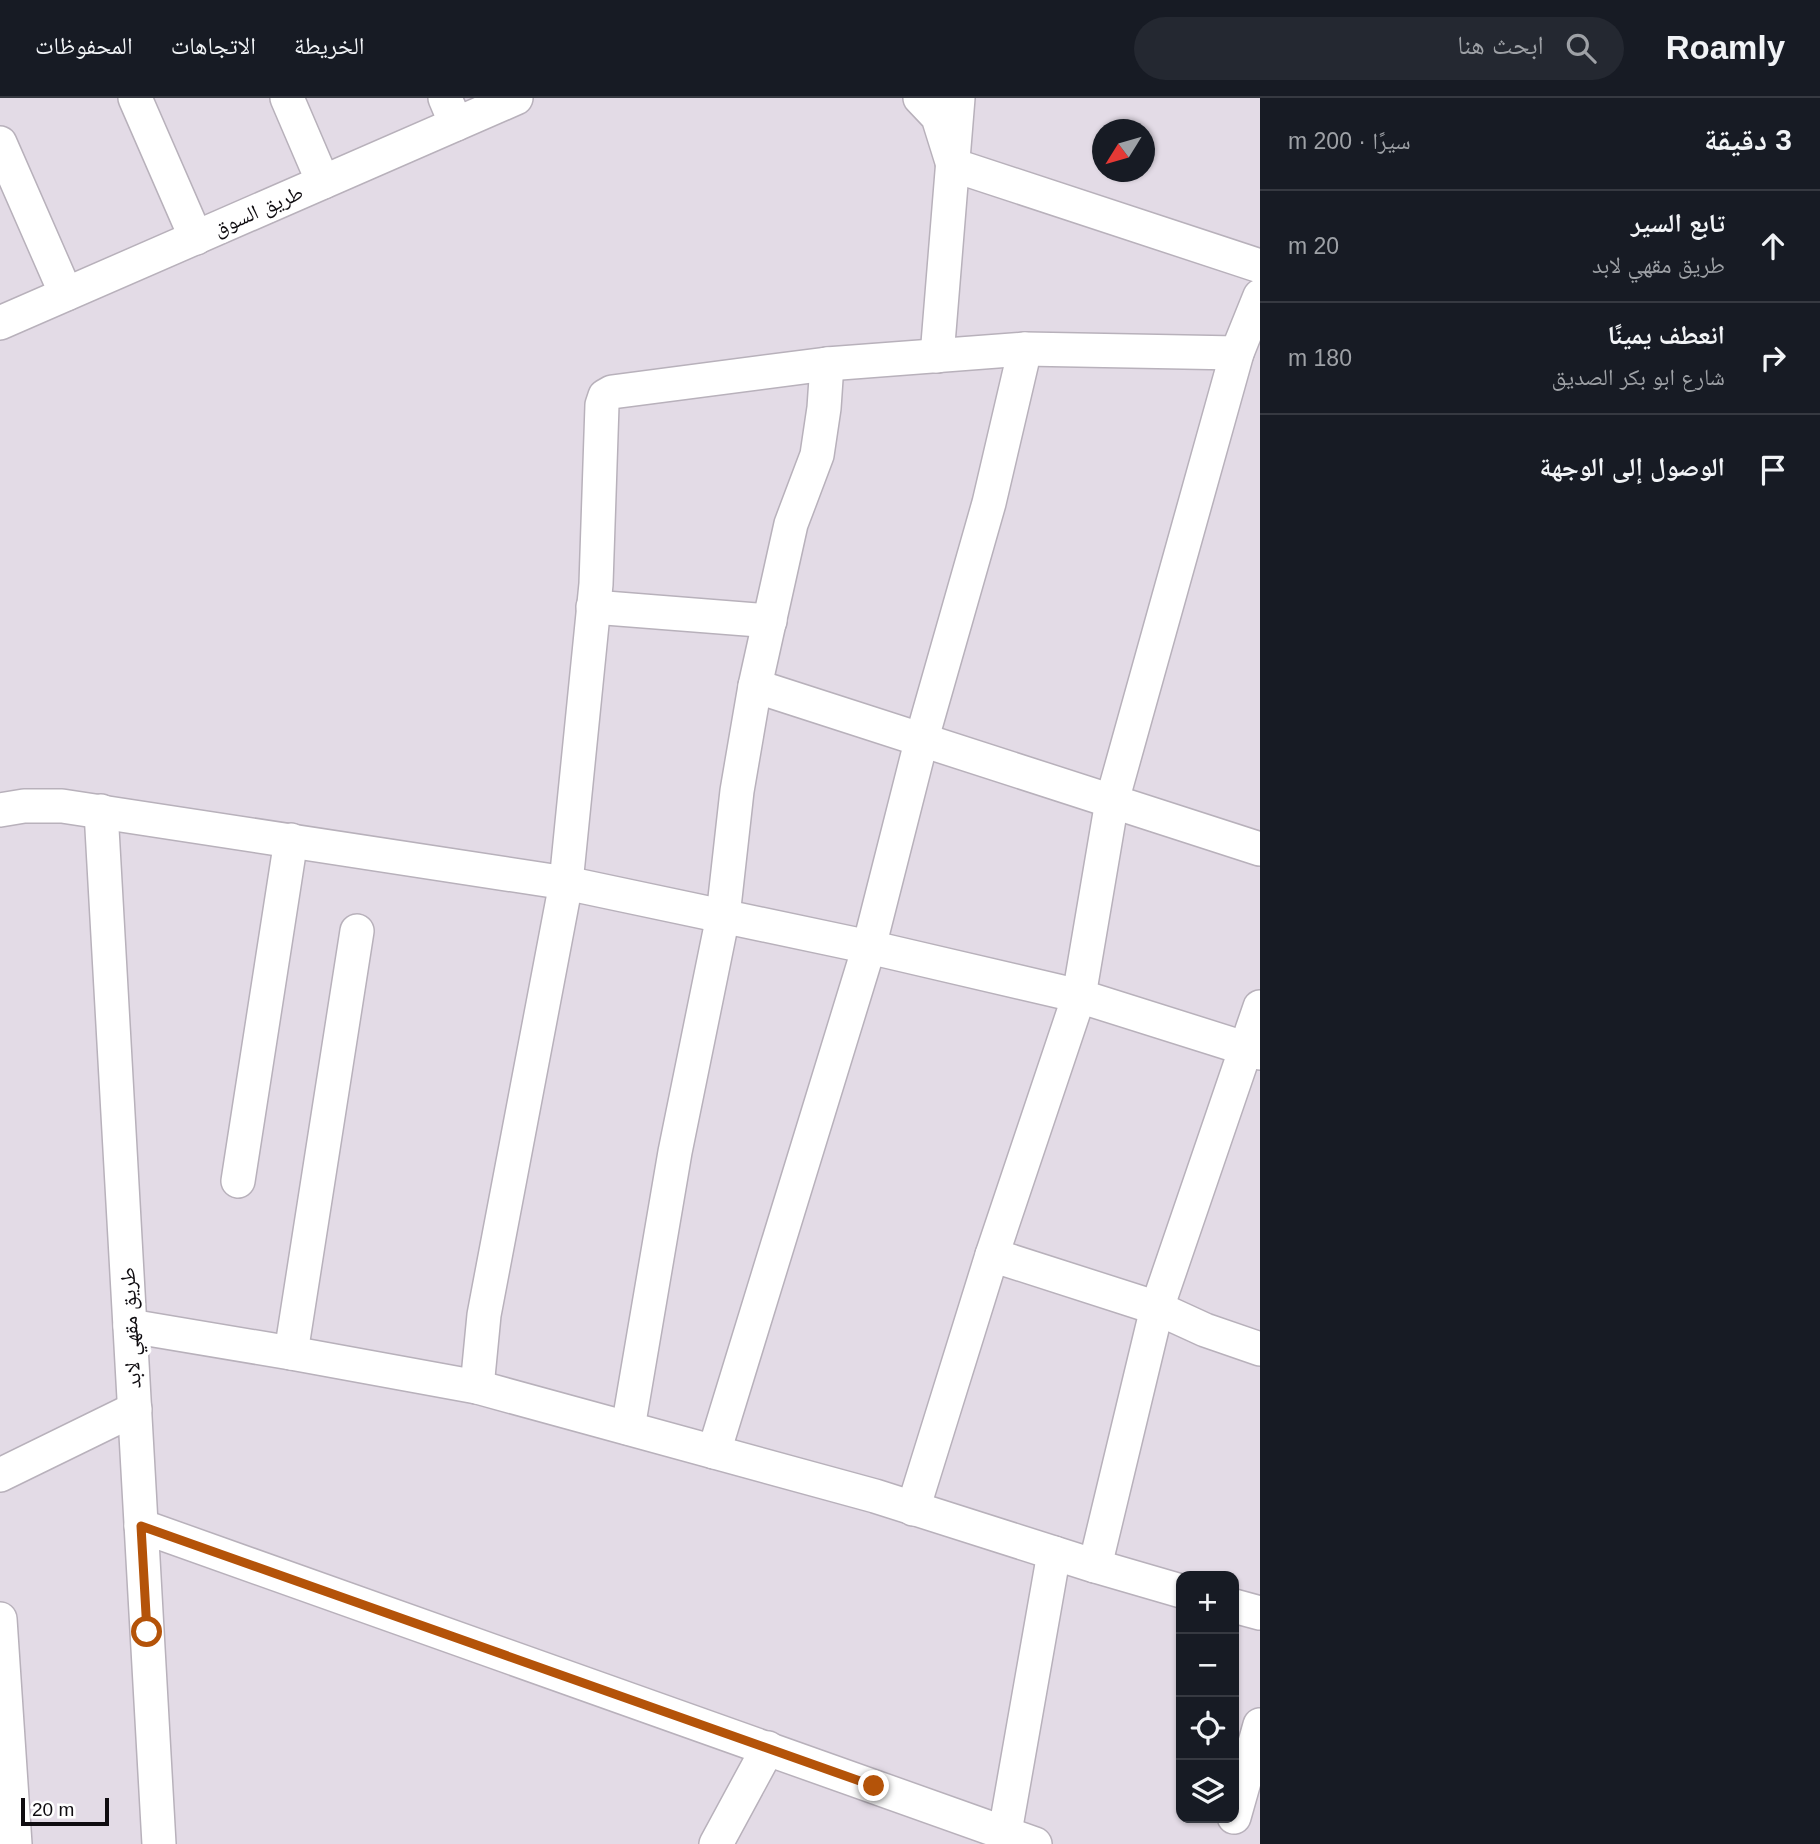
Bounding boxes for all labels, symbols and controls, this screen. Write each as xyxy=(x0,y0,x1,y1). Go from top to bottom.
search box xyxy=(1134,17,1624,80)
icon: search xyxy=(1562,29,1600,67)
text: Roamly xyxy=(1666,29,1785,66)
text: ابحث هنا xyxy=(1457,30,1544,60)
text: المحفوظات xyxy=(35,32,133,59)
text: الاتجاهات xyxy=(171,32,256,59)
text: الخريطة xyxy=(294,32,365,59)
north arrow xyxy=(1092,119,1155,182)
text: 3 دقيقة xyxy=(1704,123,1792,156)
text: سيرًا · 200 m xyxy=(1288,128,1411,154)
street label: طريق السوق xyxy=(210,180,307,242)
text: تابع السير xyxy=(1631,208,1725,238)
icon: ahead xyxy=(1754,227,1792,265)
text: 20 m xyxy=(1288,233,1339,259)
text: طريق مقهي لابد xyxy=(1592,252,1725,278)
text: انعطف يمينًا xyxy=(1608,320,1725,350)
icon: right xyxy=(1754,339,1792,377)
text: 180 m xyxy=(1288,345,1352,371)
text: شارع ابو بكر الصديق xyxy=(1552,364,1725,390)
icon: arrive xyxy=(1754,451,1792,489)
text: الوصول إلى الوجهة xyxy=(1540,452,1725,482)
street label: طريق مقهي لابد xyxy=(115,1266,150,1389)
map controls xyxy=(1176,1571,1239,1823)
button: + xyxy=(1176,1571,1239,1634)
route start xyxy=(131,1616,162,1647)
button: − xyxy=(1176,1634,1239,1697)
button: locate xyxy=(1176,1697,1239,1760)
button: layers xyxy=(1176,1760,1239,1823)
route end xyxy=(858,1770,889,1801)
scale bar xyxy=(21,1795,108,1827)
text: 20 m xyxy=(32,1799,74,1820)

